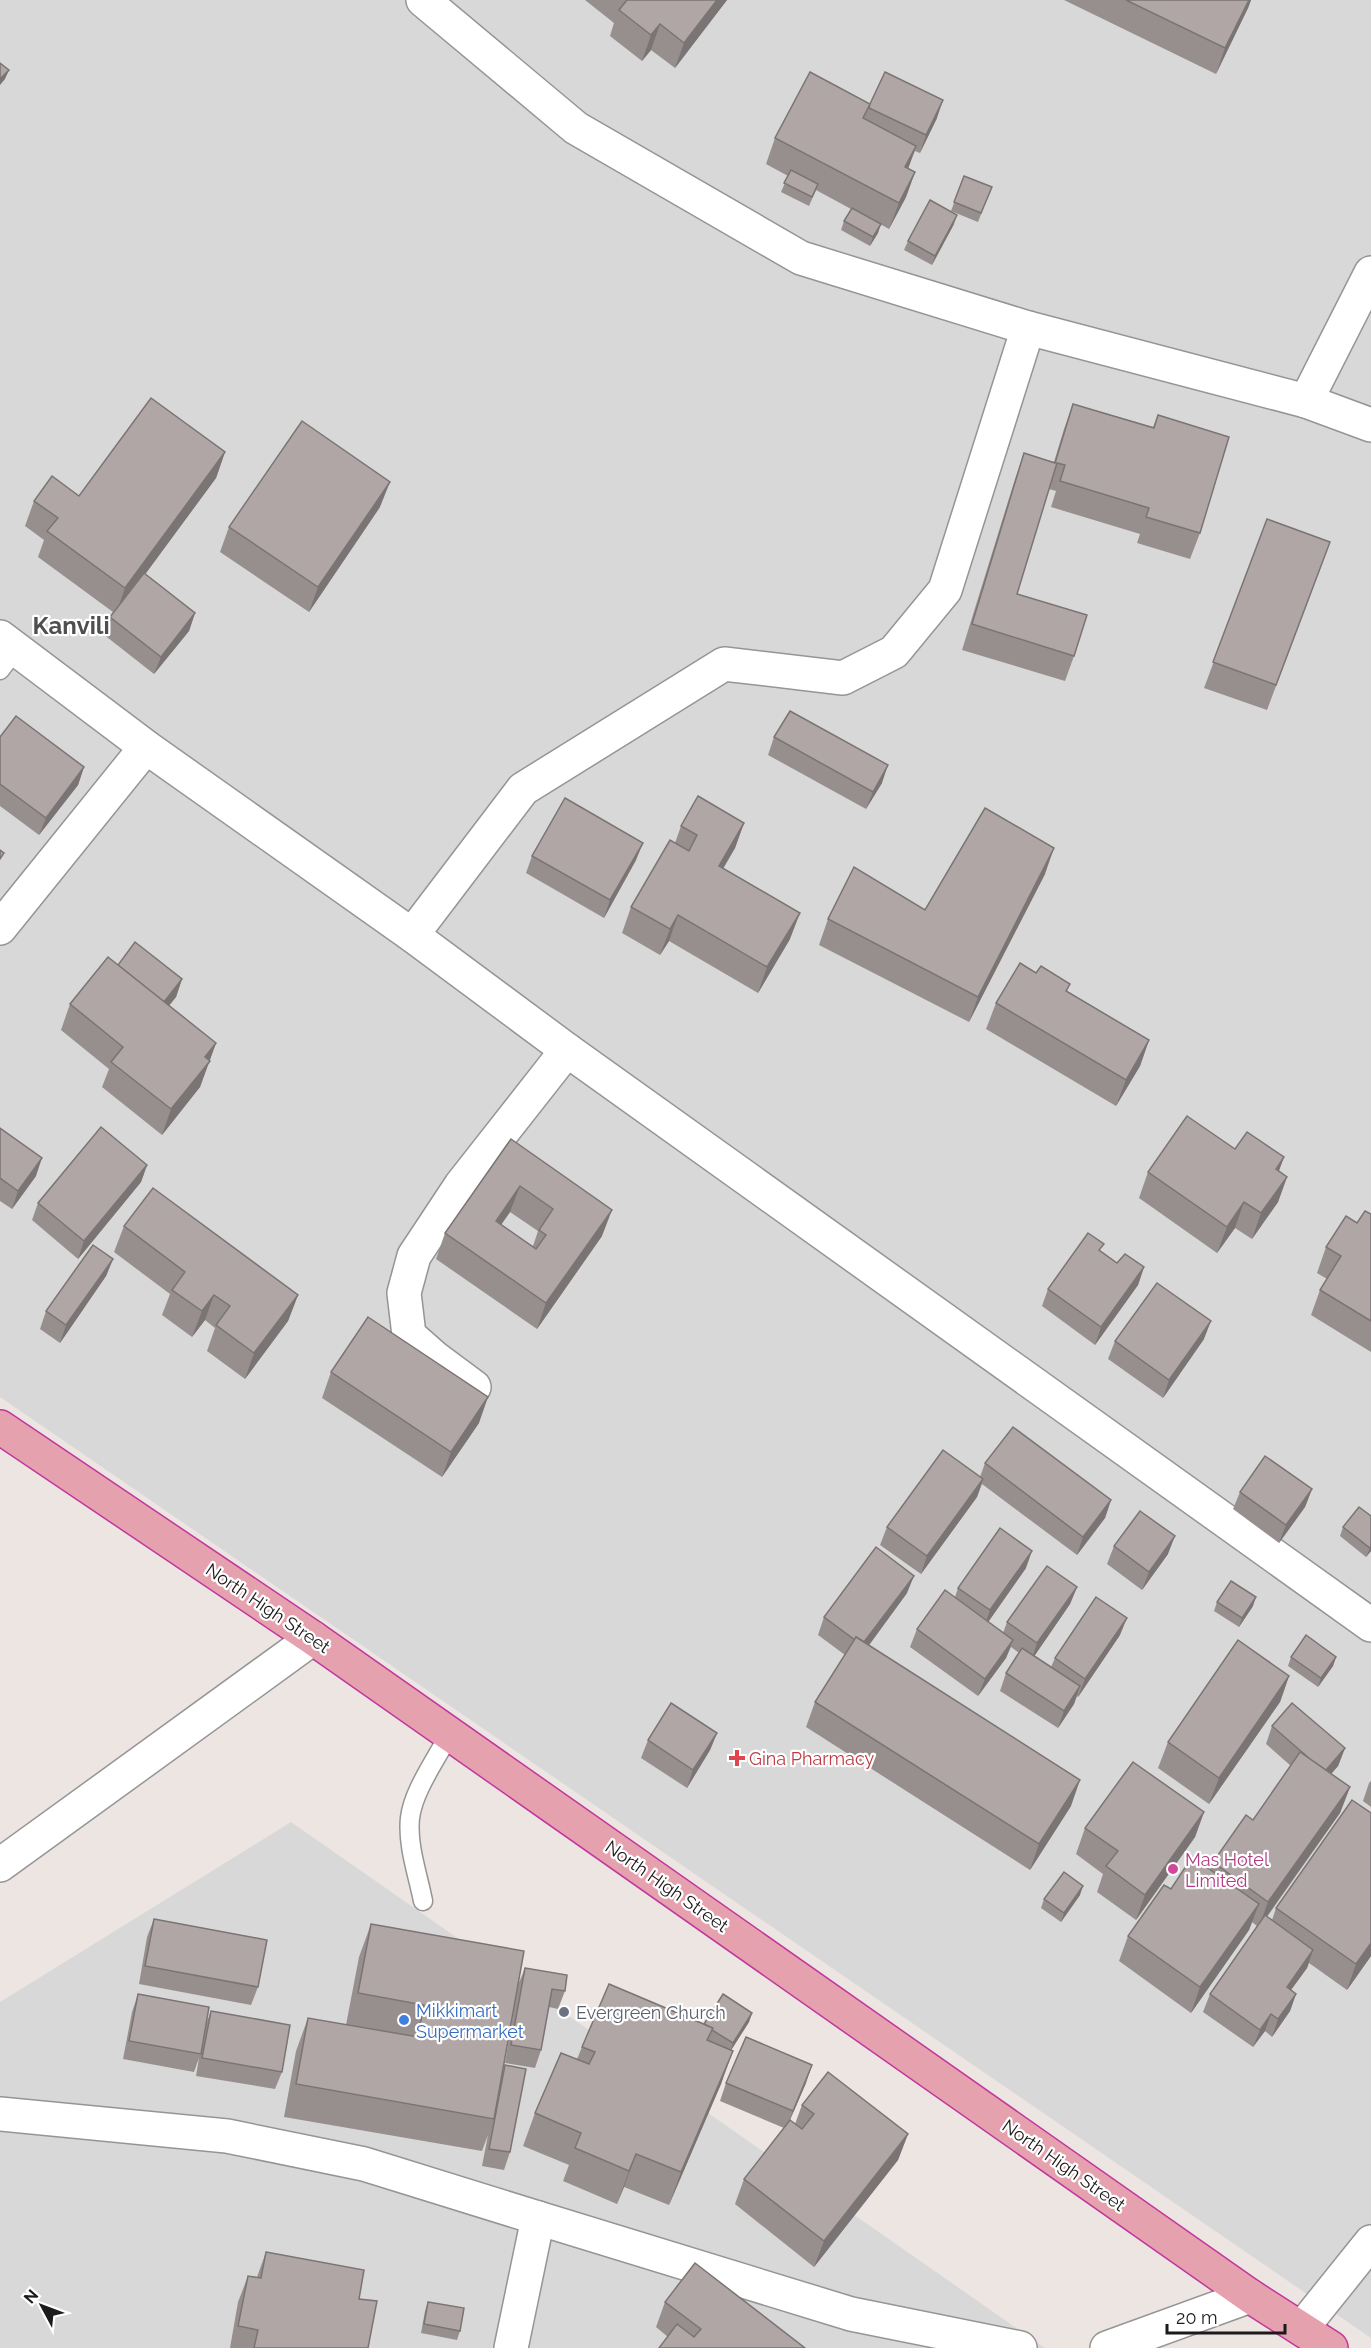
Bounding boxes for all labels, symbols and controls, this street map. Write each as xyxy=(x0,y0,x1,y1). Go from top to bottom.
district label: Kanvili xyxy=(32,611,110,640)
street label: North High Street xyxy=(202,1559,334,1657)
place label: Gina Pharmacy xyxy=(749,1748,875,1769)
marker: Gina Pharmacy xyxy=(730,1751,744,1765)
street label: North High Street xyxy=(601,1836,733,1936)
place label: Mas Hotel Limited xyxy=(1185,1849,1269,1891)
marker: Mas Hotel Limited xyxy=(1166,1862,1180,1876)
place label: Mikkimart Supermarket xyxy=(416,2000,524,2042)
place label: Evergreen Church xyxy=(576,2002,726,2023)
marker: Evergreen Church xyxy=(557,2005,571,2019)
marker: Mikkimart Supermarket xyxy=(397,2013,411,2027)
street label: North High Street xyxy=(998,2115,1130,2215)
north arrow xyxy=(12,2276,72,2336)
text: N xyxy=(20,2286,42,2307)
scale bar xyxy=(1167,2297,1286,2335)
text: 20 m xyxy=(1176,2307,1218,2328)

